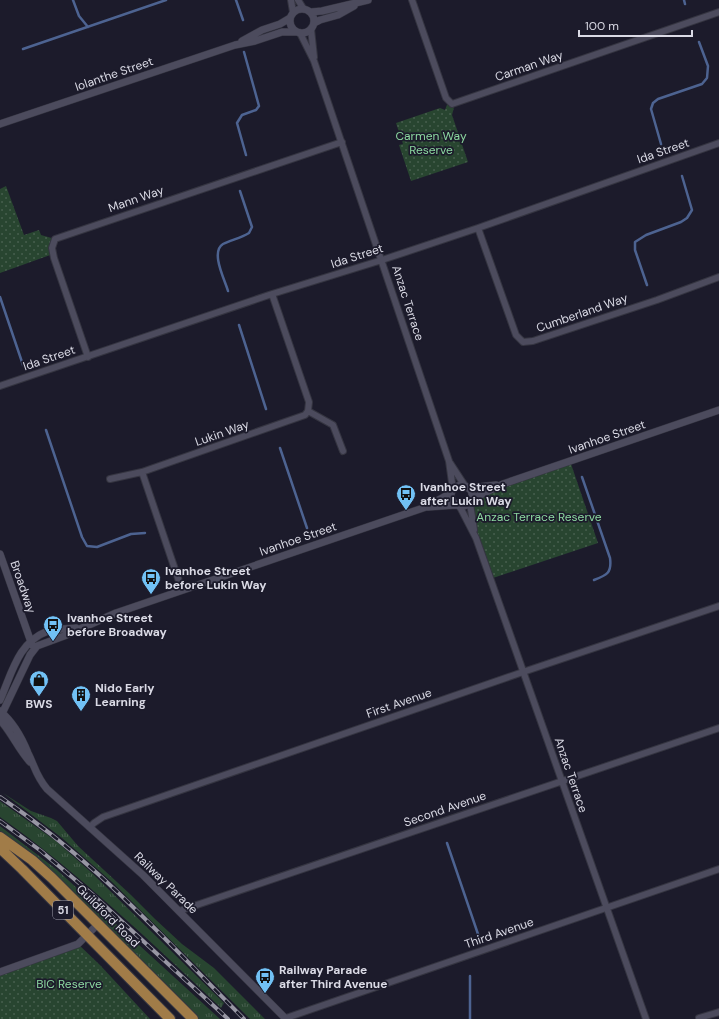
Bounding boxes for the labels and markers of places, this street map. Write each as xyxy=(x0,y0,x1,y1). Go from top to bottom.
place label: Ivanhoe Street after Lukin Way xyxy=(420,479,512,509)
bus stop icon: Ivanhoe Street after Lukin Way xyxy=(395,483,417,511)
place label: Ivanhoe Street before Lukin Way xyxy=(165,563,267,593)
bus stop icon: Ivanhoe Street before Lukin Way xyxy=(140,567,162,595)
place label: Ivanhoe Street before Broadway xyxy=(67,610,167,640)
bus stop icon: Ivanhoe Street before Broadway xyxy=(42,614,64,642)
shop icon: BWS xyxy=(28,669,50,697)
place label: Nido Early Learning xyxy=(95,680,155,710)
building icon: Nido Early Learning xyxy=(70,684,92,712)
place label: BWS xyxy=(26,696,52,712)
place label: Railway Parade after Third Avenue xyxy=(279,962,387,992)
bus stop icon: Railway Parade after Third Avenue xyxy=(254,966,276,994)

